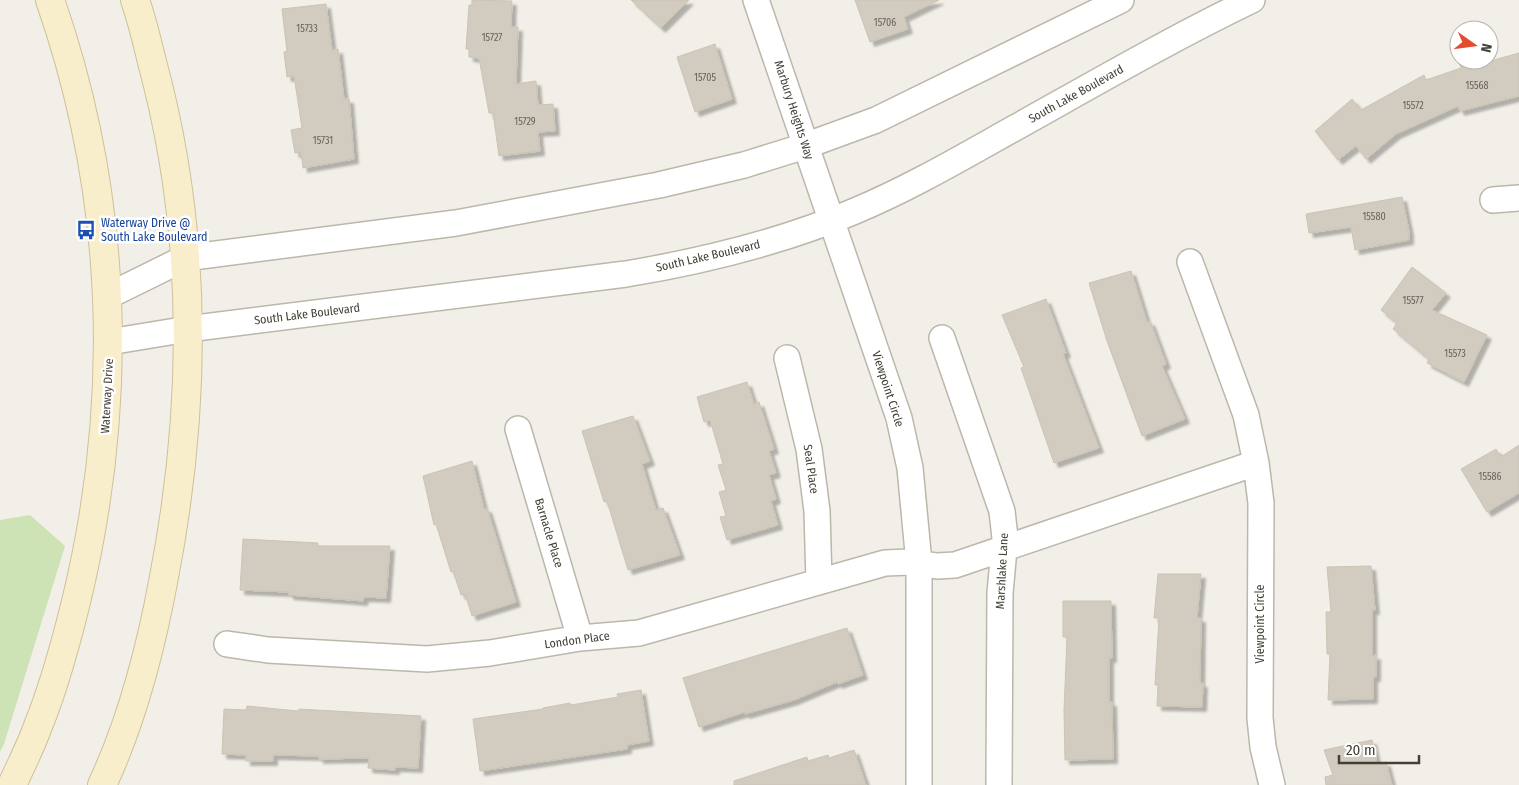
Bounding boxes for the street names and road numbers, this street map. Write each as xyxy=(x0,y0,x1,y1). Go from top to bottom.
street label: Marbury Heights Way xyxy=(771,59,817,162)
street label: South Lake Boulevard xyxy=(1026,62,1126,126)
street label: South Lake Boulevard xyxy=(655,237,761,275)
street label: South Lake Boulevard xyxy=(253,301,361,327)
street label: Viewpoint Circle xyxy=(869,349,907,429)
street label: Waterway Drive xyxy=(98,358,116,434)
street label: Seal Place xyxy=(801,444,821,495)
street label: Barnacle Place xyxy=(532,497,566,569)
street label: Marshlake Lane xyxy=(993,532,1011,610)
street label: Viewpoint Circle xyxy=(1253,585,1267,663)
street label: London Place xyxy=(544,628,611,651)

